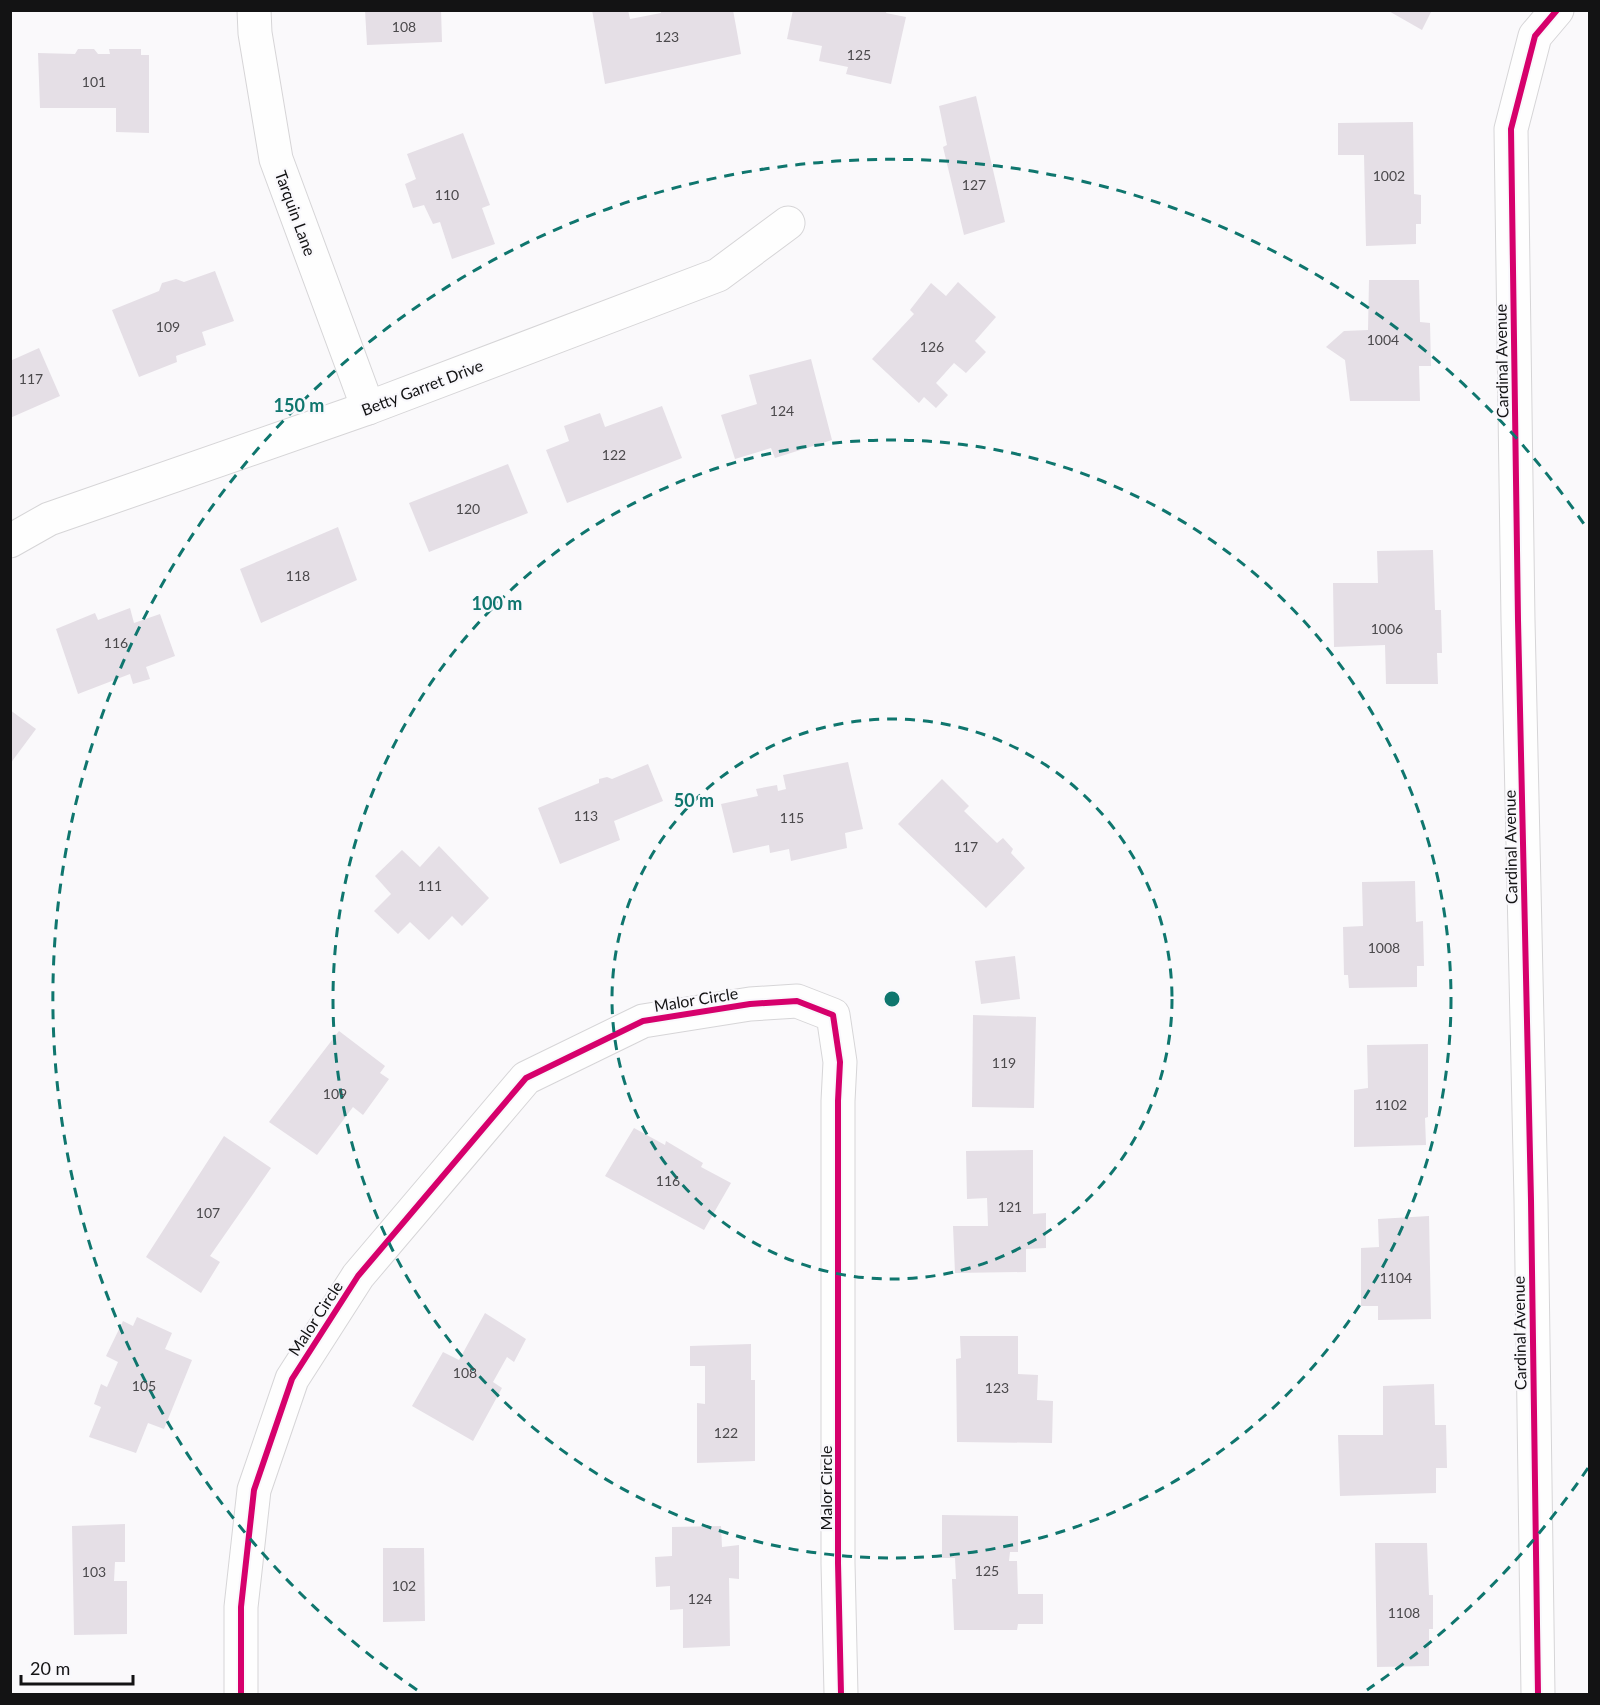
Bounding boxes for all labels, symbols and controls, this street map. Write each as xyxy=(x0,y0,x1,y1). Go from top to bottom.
house number: 108 xyxy=(392,18,416,35)
house number: 123 xyxy=(655,28,679,45)
house number: 125 xyxy=(847,46,871,63)
house number: 101 xyxy=(82,73,106,90)
house number: 1002 xyxy=(1373,167,1405,184)
street label: Tarquin Lane xyxy=(272,168,320,258)
house number: 127 xyxy=(962,176,986,193)
house number: 110 xyxy=(435,186,459,203)
street label: Cardinal Avenue xyxy=(1491,304,1511,418)
house number: 109 xyxy=(156,318,180,335)
house number: 1004 xyxy=(1367,331,1399,348)
house number: 126 xyxy=(920,338,944,355)
street label: Betty Garret Drive xyxy=(358,355,486,419)
house number: 117 xyxy=(19,370,43,387)
text: 150 m xyxy=(274,394,324,416)
house number: 124 xyxy=(770,402,794,419)
house number: 122 xyxy=(602,446,626,463)
house number: 120 xyxy=(456,500,480,517)
house number: 118 xyxy=(286,567,310,584)
text: 100 m xyxy=(472,592,522,614)
house number: 1006 xyxy=(1371,620,1403,637)
house number: 116 xyxy=(104,634,128,651)
text: 50 m xyxy=(674,789,714,811)
street label: Cardinal Avenue xyxy=(1500,790,1520,904)
house number: 113 xyxy=(574,807,598,824)
house number: 115 xyxy=(780,809,804,826)
house number: 117 xyxy=(954,838,978,855)
house number: 111 xyxy=(418,877,442,894)
house number: 1008 xyxy=(1368,939,1400,956)
street label: Malor Circle xyxy=(653,983,739,1015)
centre of rings xyxy=(882,989,902,1009)
house number: 119 xyxy=(992,1054,1016,1071)
house number: 109 xyxy=(323,1085,347,1102)
house number: 1102 xyxy=(1375,1096,1407,1113)
house number: 116 xyxy=(656,1172,680,1189)
house number: 121 xyxy=(998,1198,1022,1215)
house number: 107 xyxy=(196,1204,220,1221)
house number: 1104 xyxy=(1380,1269,1412,1286)
street label: Cardinal Avenue xyxy=(1509,1276,1529,1390)
street label: Malor Circle xyxy=(284,1277,346,1359)
house number: 108 xyxy=(453,1364,477,1381)
house number: 105 xyxy=(132,1377,156,1394)
house number: 123 xyxy=(985,1379,1009,1396)
house number: 122 xyxy=(714,1424,738,1441)
street label: Malor Circle xyxy=(816,1446,835,1530)
house number: 125 xyxy=(975,1562,999,1579)
house number: 103 xyxy=(82,1563,106,1580)
house number: 102 xyxy=(392,1577,416,1594)
house number: 124 xyxy=(688,1590,712,1607)
house number: 1108 xyxy=(1388,1604,1420,1621)
scale bar xyxy=(21,1648,134,1686)
text: 20 m xyxy=(30,1657,70,1679)

